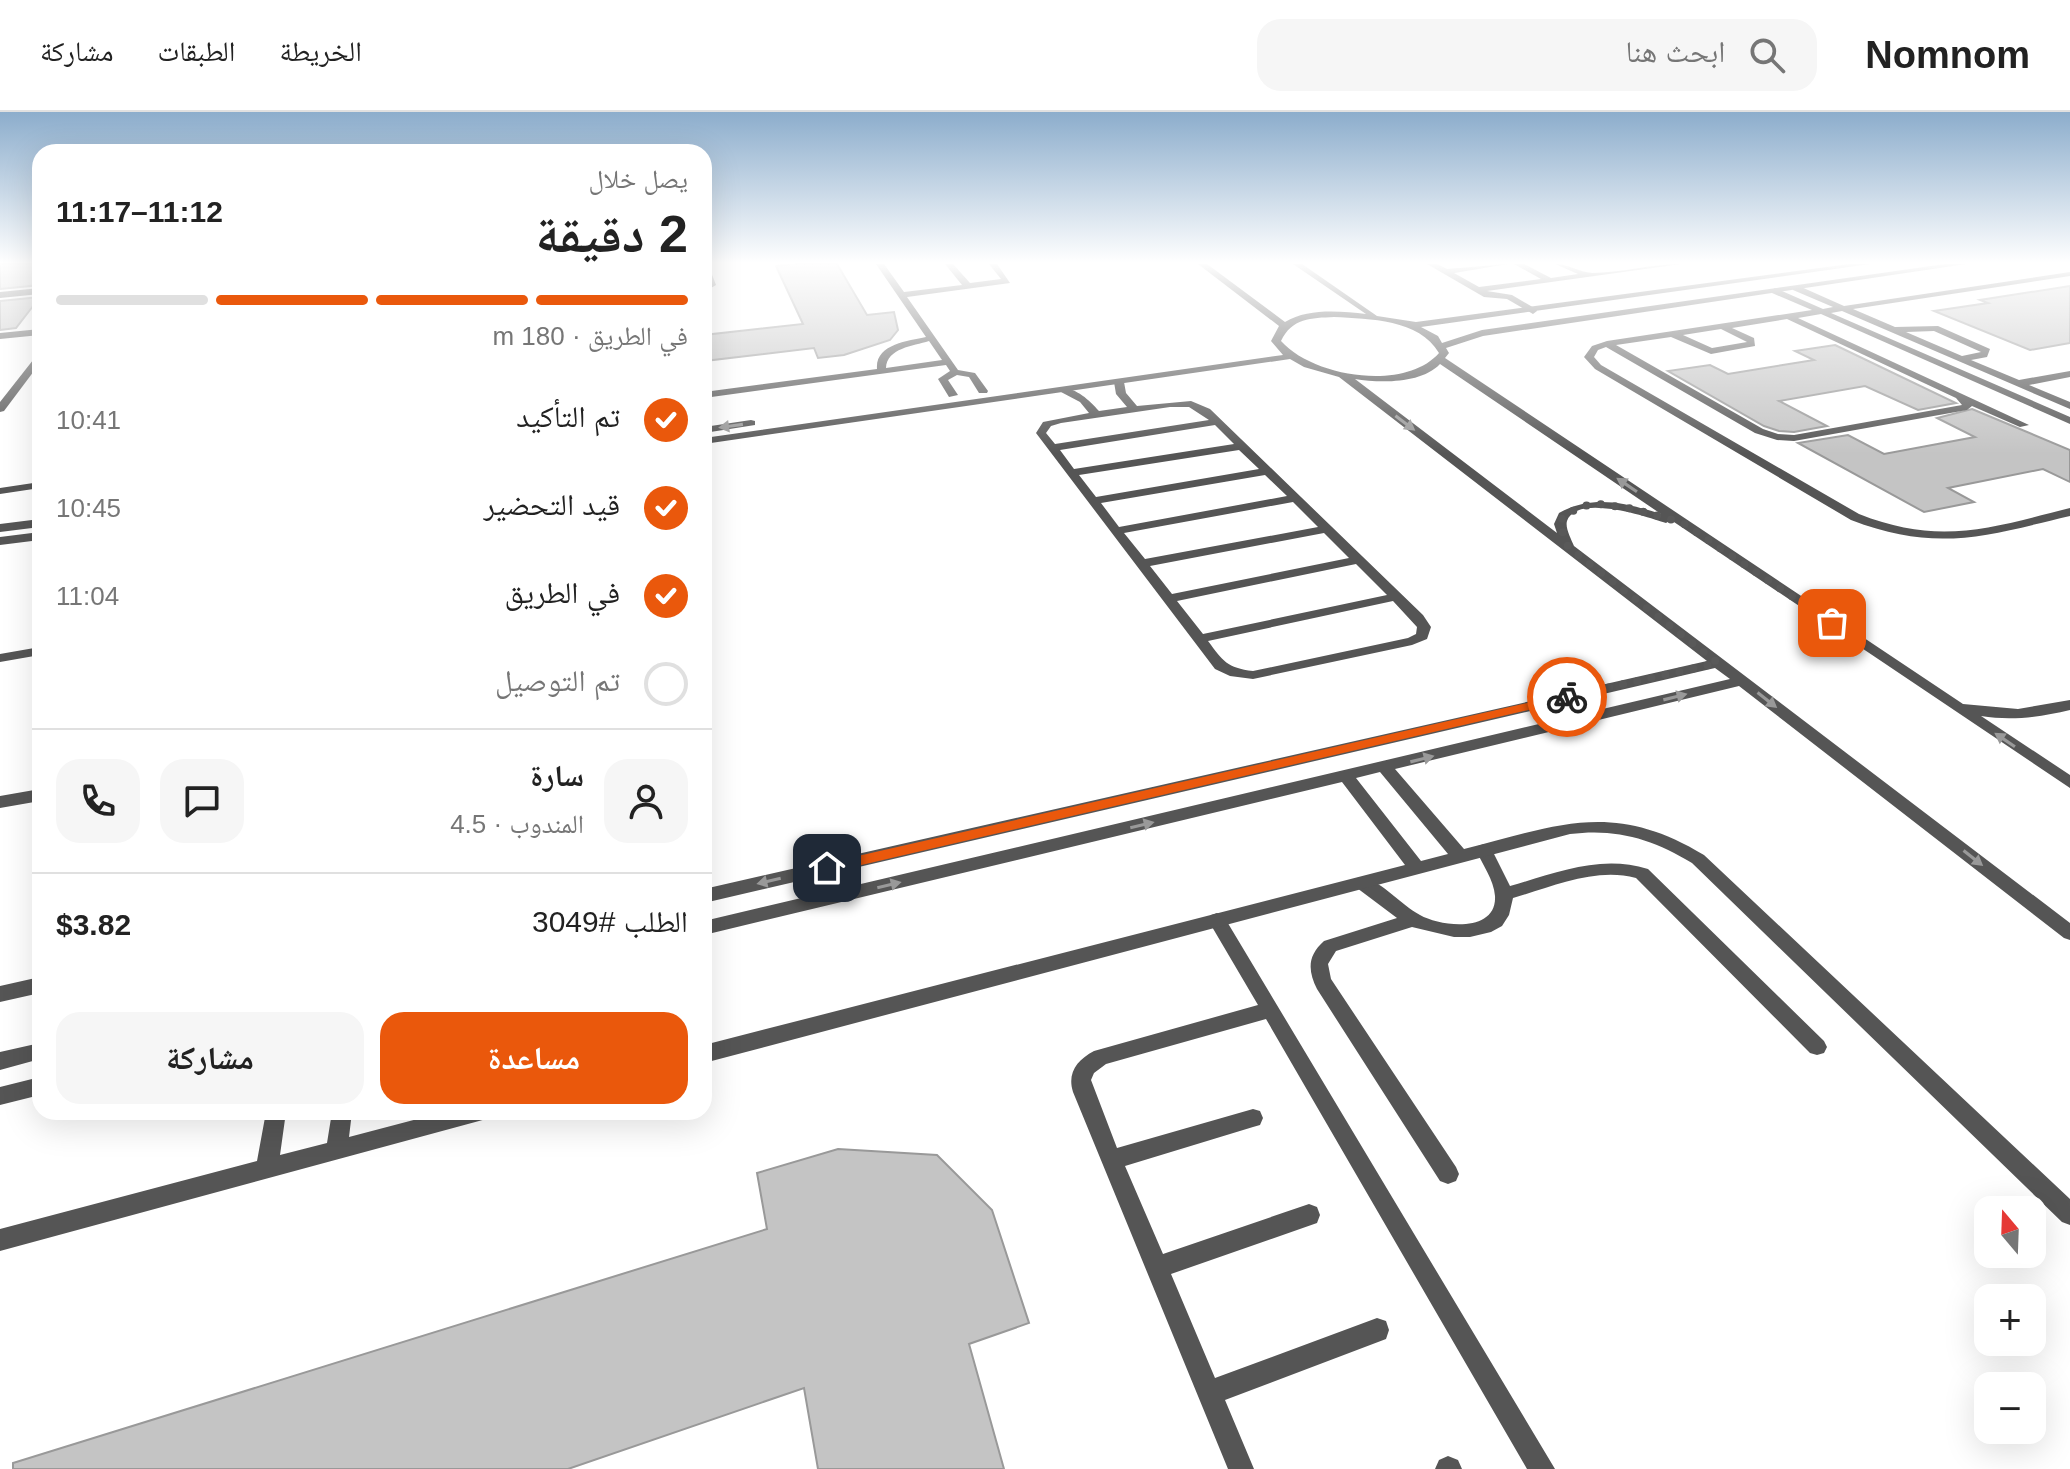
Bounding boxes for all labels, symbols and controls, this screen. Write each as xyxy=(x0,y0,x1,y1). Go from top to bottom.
search box xyxy=(1257,19,1817,91)
icon: search xyxy=(1745,33,1789,77)
text: Nomnom xyxy=(1865,34,2030,76)
text: ابحث هنا xyxy=(1626,35,1725,68)
text: مشاركة xyxy=(40,36,114,67)
text: الطبقات xyxy=(158,36,235,67)
text: الخريطة xyxy=(279,36,362,67)
text: يصل خلال xyxy=(588,164,688,194)
text: 11:12–11:17 xyxy=(56,195,223,228)
text: 2 دقيقة xyxy=(535,205,688,263)
text: في الطريق · 180 m xyxy=(492,321,688,351)
icon: check xyxy=(644,398,688,442)
text: تم التأكيد xyxy=(516,400,620,433)
text: 10:41 xyxy=(56,405,121,435)
one-way arrow xyxy=(1395,414,1415,430)
one-way arrow xyxy=(718,420,743,433)
one-way arrow xyxy=(1616,478,1637,493)
icon: check xyxy=(644,486,688,530)
text: قيد التحضير xyxy=(484,488,620,521)
text: 10:45 xyxy=(56,493,121,523)
icon: check xyxy=(644,574,688,618)
text: في الطريق xyxy=(504,576,620,609)
text: 11:04 xyxy=(56,581,119,611)
pin xyxy=(1798,589,1866,657)
icon: bag xyxy=(1810,601,1854,645)
courier xyxy=(1527,657,1607,737)
text: تم التوصيل xyxy=(495,664,620,697)
icon: bike xyxy=(1545,675,1589,719)
one-way arrow xyxy=(1663,691,1688,703)
one-way arrow xyxy=(1756,692,1777,708)
one-way arrow xyxy=(1995,732,2016,747)
one-way arrow xyxy=(1410,752,1435,765)
button: phone xyxy=(56,759,140,843)
button: chat xyxy=(160,759,244,843)
text: سارة xyxy=(530,759,584,792)
button: person xyxy=(604,759,688,843)
text: المندوب · 4.5 xyxy=(450,809,584,839)
one-way arrow xyxy=(1130,819,1155,831)
pin xyxy=(793,834,861,902)
icon: home xyxy=(805,846,849,890)
one-way arrow xyxy=(1963,850,1983,866)
one-way arrow xyxy=(756,875,781,888)
one-way arrow xyxy=(877,878,902,890)
text: الطلب #3049 xyxy=(532,905,688,938)
text: $3.82 xyxy=(56,908,131,941)
button: مشاركة xyxy=(56,1012,364,1104)
button: مساعدة xyxy=(380,1012,688,1104)
north arrow xyxy=(1974,1196,2046,1268)
map controls xyxy=(1974,1196,2046,1444)
button: + xyxy=(1974,1284,2046,1356)
button: − xyxy=(1974,1372,2046,1444)

